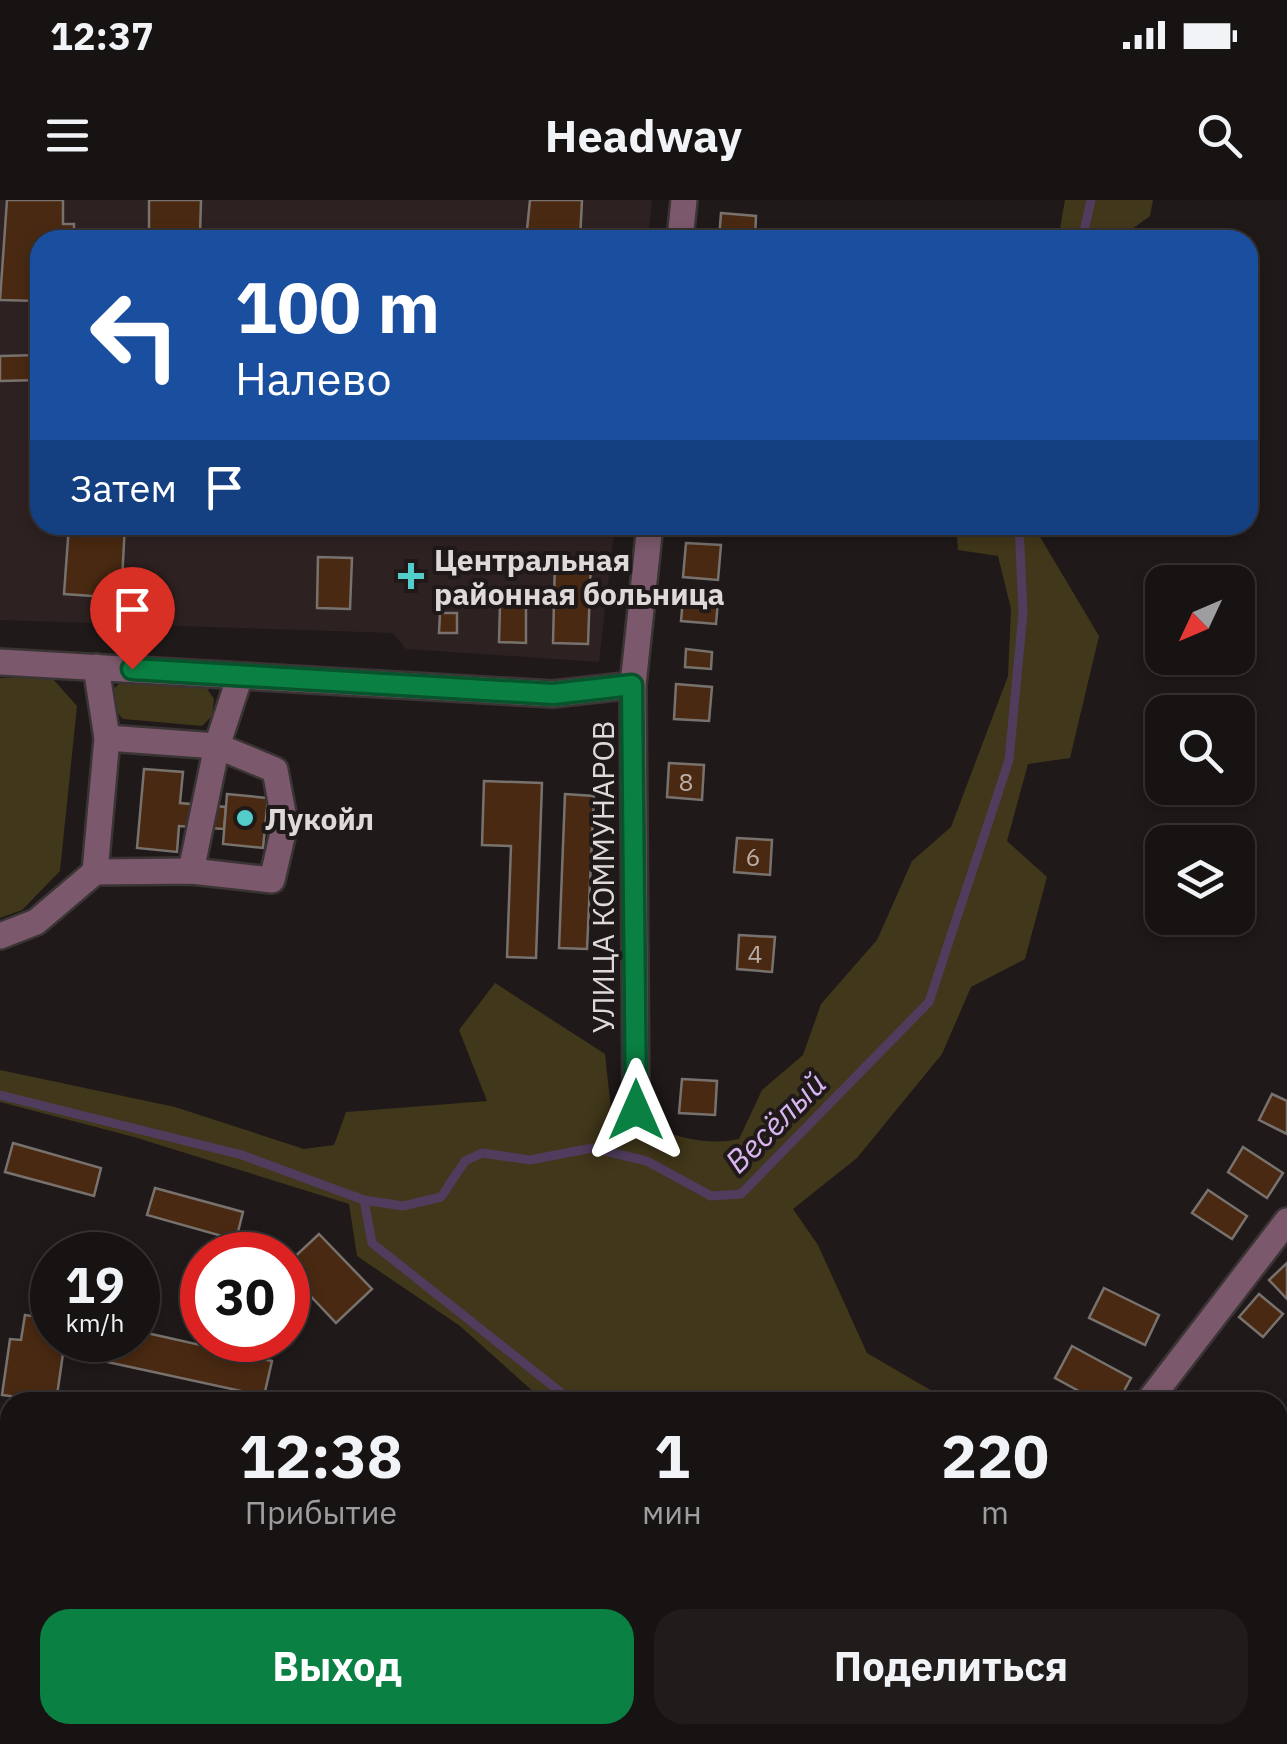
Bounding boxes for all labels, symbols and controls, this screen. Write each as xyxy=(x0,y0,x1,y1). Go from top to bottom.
text: 12:37 xyxy=(50,11,154,60)
text: Headway xyxy=(545,106,742,164)
icon: menu xyxy=(40,108,95,163)
icon: search xyxy=(1192,108,1247,163)
text: 100 m xyxy=(235,261,440,352)
icon: left xyxy=(70,270,200,400)
text: Налево xyxy=(235,349,392,407)
icon: arrive xyxy=(197,460,252,515)
text: Затем xyxy=(70,463,177,512)
place label: Центральная районная больница xyxy=(434,540,725,613)
marker: Центральная районная больница xyxy=(398,563,424,589)
north arrow xyxy=(1145,565,1255,675)
map controls xyxy=(1145,565,1255,935)
pin xyxy=(90,567,175,670)
icon: arrive xyxy=(105,582,160,637)
button: search xyxy=(1145,695,1255,805)
street label: УЛИЦА КОММУНАРОВ xyxy=(583,721,622,1033)
house number: 8 xyxy=(678,765,694,798)
place label: Лукойл xyxy=(265,799,374,838)
marker: Лукойл xyxy=(234,807,256,829)
button: layers xyxy=(1145,825,1255,935)
house number: 6 xyxy=(745,840,761,873)
house number: 4 xyxy=(747,937,763,970)
position arrow xyxy=(584,1058,688,1162)
water label: Весёлый xyxy=(715,1062,835,1182)
speed limit sign: 30 xyxy=(180,1232,310,1362)
text: 19 xyxy=(65,1252,125,1317)
text: km/h xyxy=(66,1306,124,1339)
text: 12:38 xyxy=(239,1416,403,1495)
text: 1 xyxy=(654,1416,690,1495)
text: 220 xyxy=(941,1416,1049,1495)
text: Прибытие xyxy=(245,1491,397,1533)
text: мин xyxy=(642,1491,702,1533)
text: m xyxy=(981,1491,1009,1533)
button: Выход xyxy=(40,1609,634,1724)
button: Поделиться xyxy=(654,1609,1248,1724)

